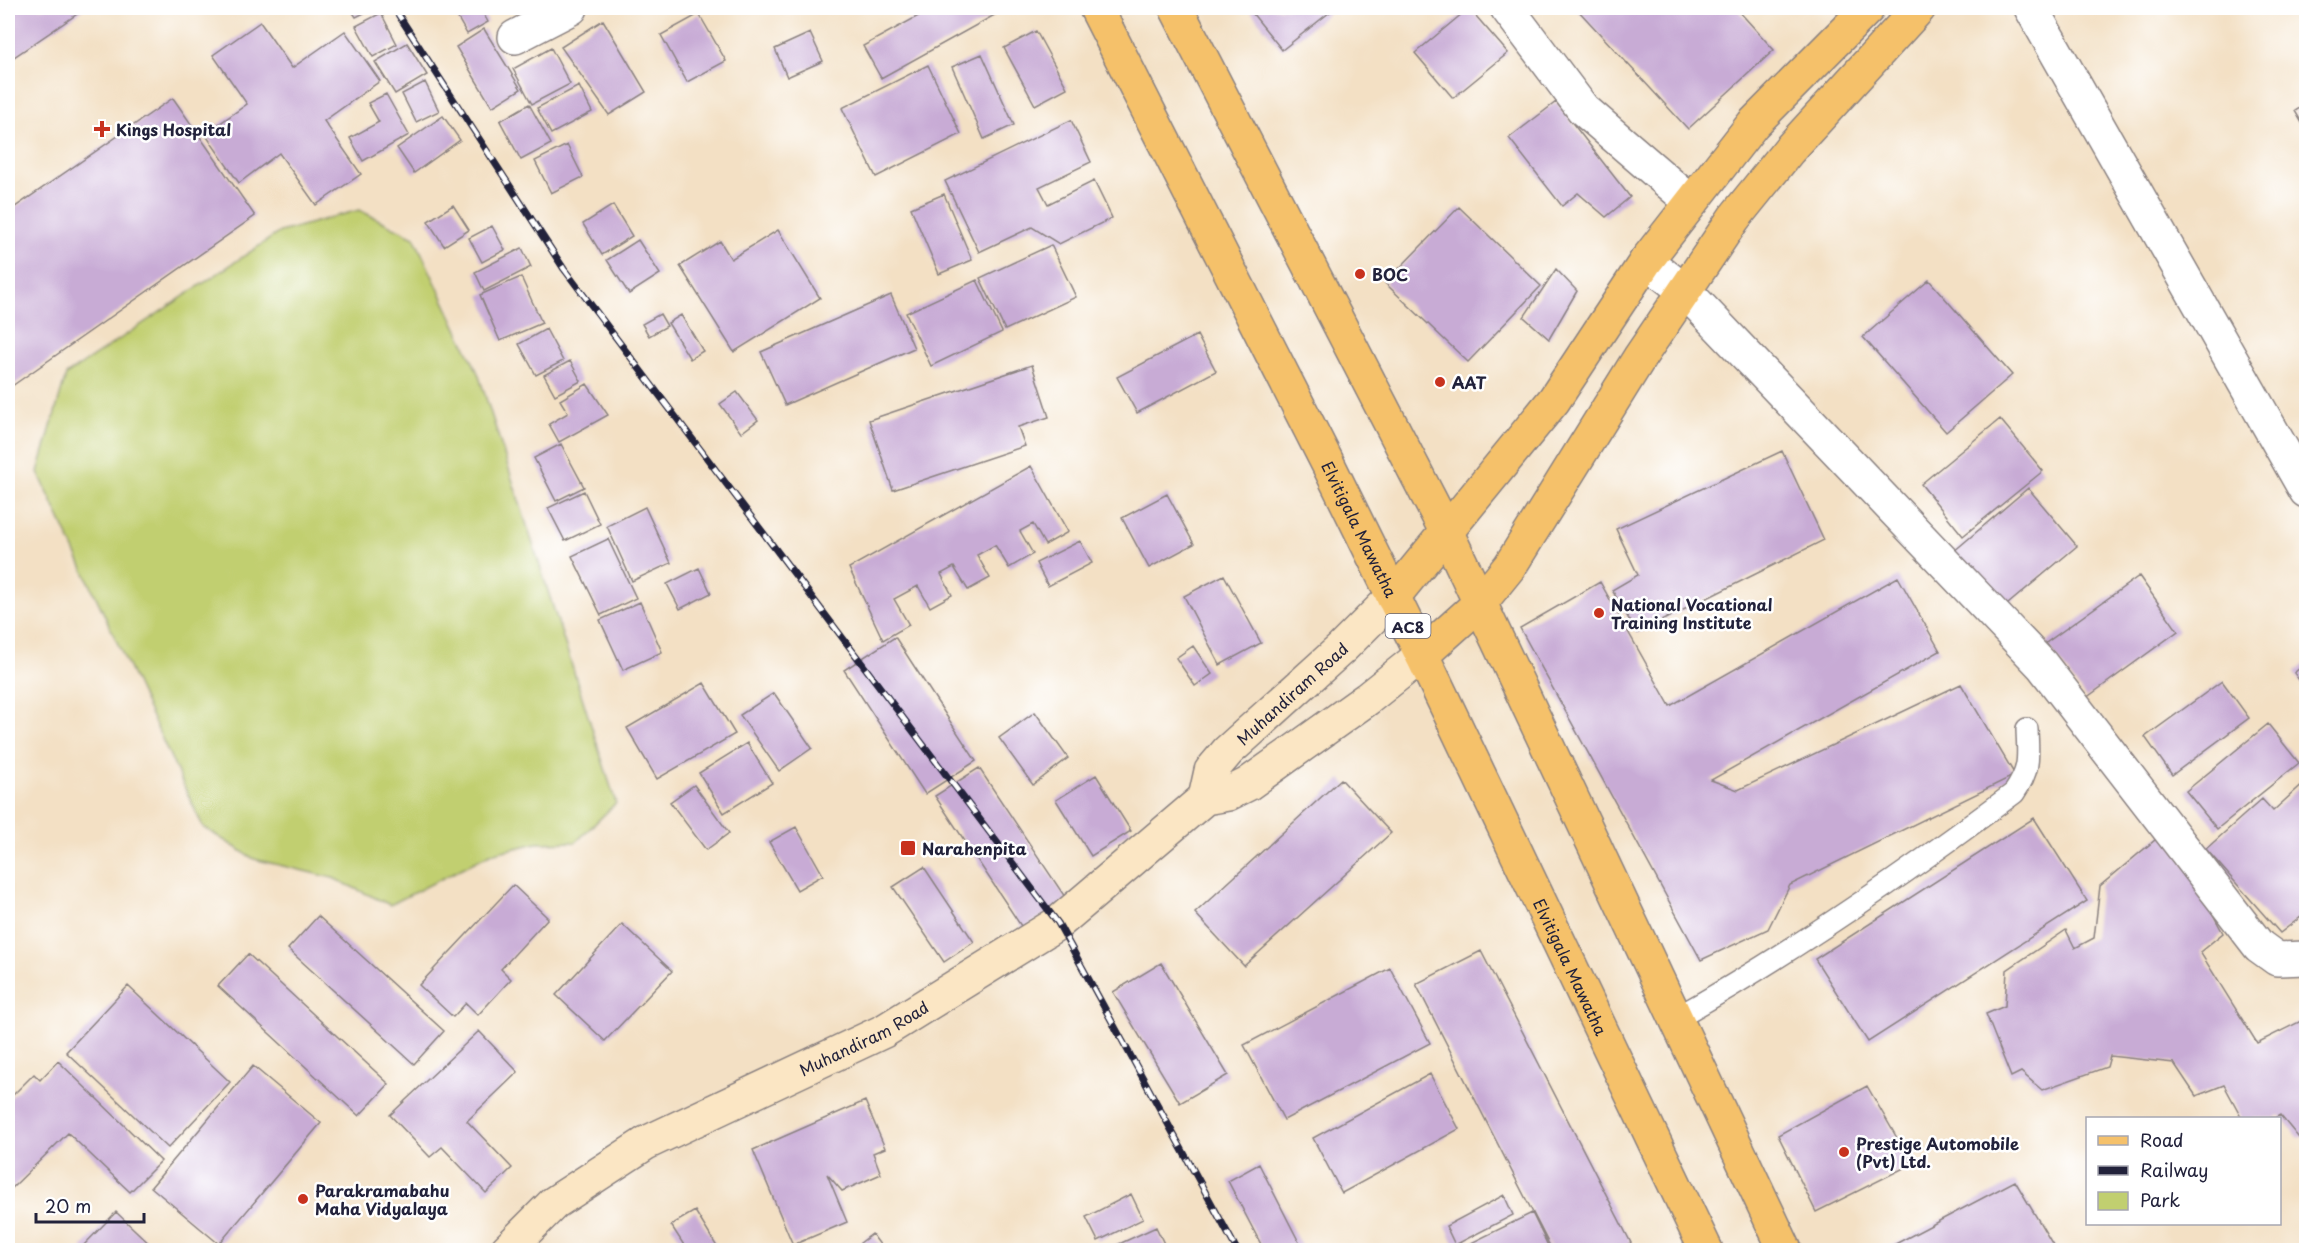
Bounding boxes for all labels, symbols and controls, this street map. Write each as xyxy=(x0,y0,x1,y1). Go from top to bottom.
place label: Kings Hospital xyxy=(116,117,231,141)
marker: Kings Hospital xyxy=(93,120,111,138)
place label: BOC xyxy=(1372,262,1408,286)
marker: BOC xyxy=(1353,267,1367,281)
place label: AAT xyxy=(1452,370,1486,394)
marker: AAT xyxy=(1433,375,1447,389)
street label: Elvitigala Mawatha xyxy=(1316,457,1404,601)
place label: National Vocational Training Institute xyxy=(1611,592,1772,634)
marker: National Vocational Training Institute xyxy=(1592,606,1606,620)
road number: AC8 xyxy=(1386,614,1430,638)
street label: Muhandiram Road xyxy=(1231,636,1353,750)
place label: Narahenpita xyxy=(922,836,1027,860)
marker: Narahenpita xyxy=(899,839,917,857)
street label: Elvitigala Mawatha xyxy=(1528,894,1614,1039)
street label: Muhandiram Road xyxy=(795,994,933,1081)
legend xyxy=(2086,1117,2281,1225)
text: Road xyxy=(2140,1126,2184,1153)
place label: Prestige Automobile (Pvt) Ltd. xyxy=(1856,1131,2019,1173)
marker: Prestige Automobile (Pvt) Ltd. xyxy=(1837,1145,1851,1159)
text: Railway xyxy=(2140,1156,2208,1183)
place label: Parakramabahu Maha Vidyalaya xyxy=(315,1178,450,1220)
scale bar xyxy=(36,1186,144,1224)
text: Park xyxy=(2140,1186,2180,1213)
text: 20 m xyxy=(45,1192,91,1219)
marker: Parakramabahu Maha Vidyalaya xyxy=(296,1192,310,1206)

